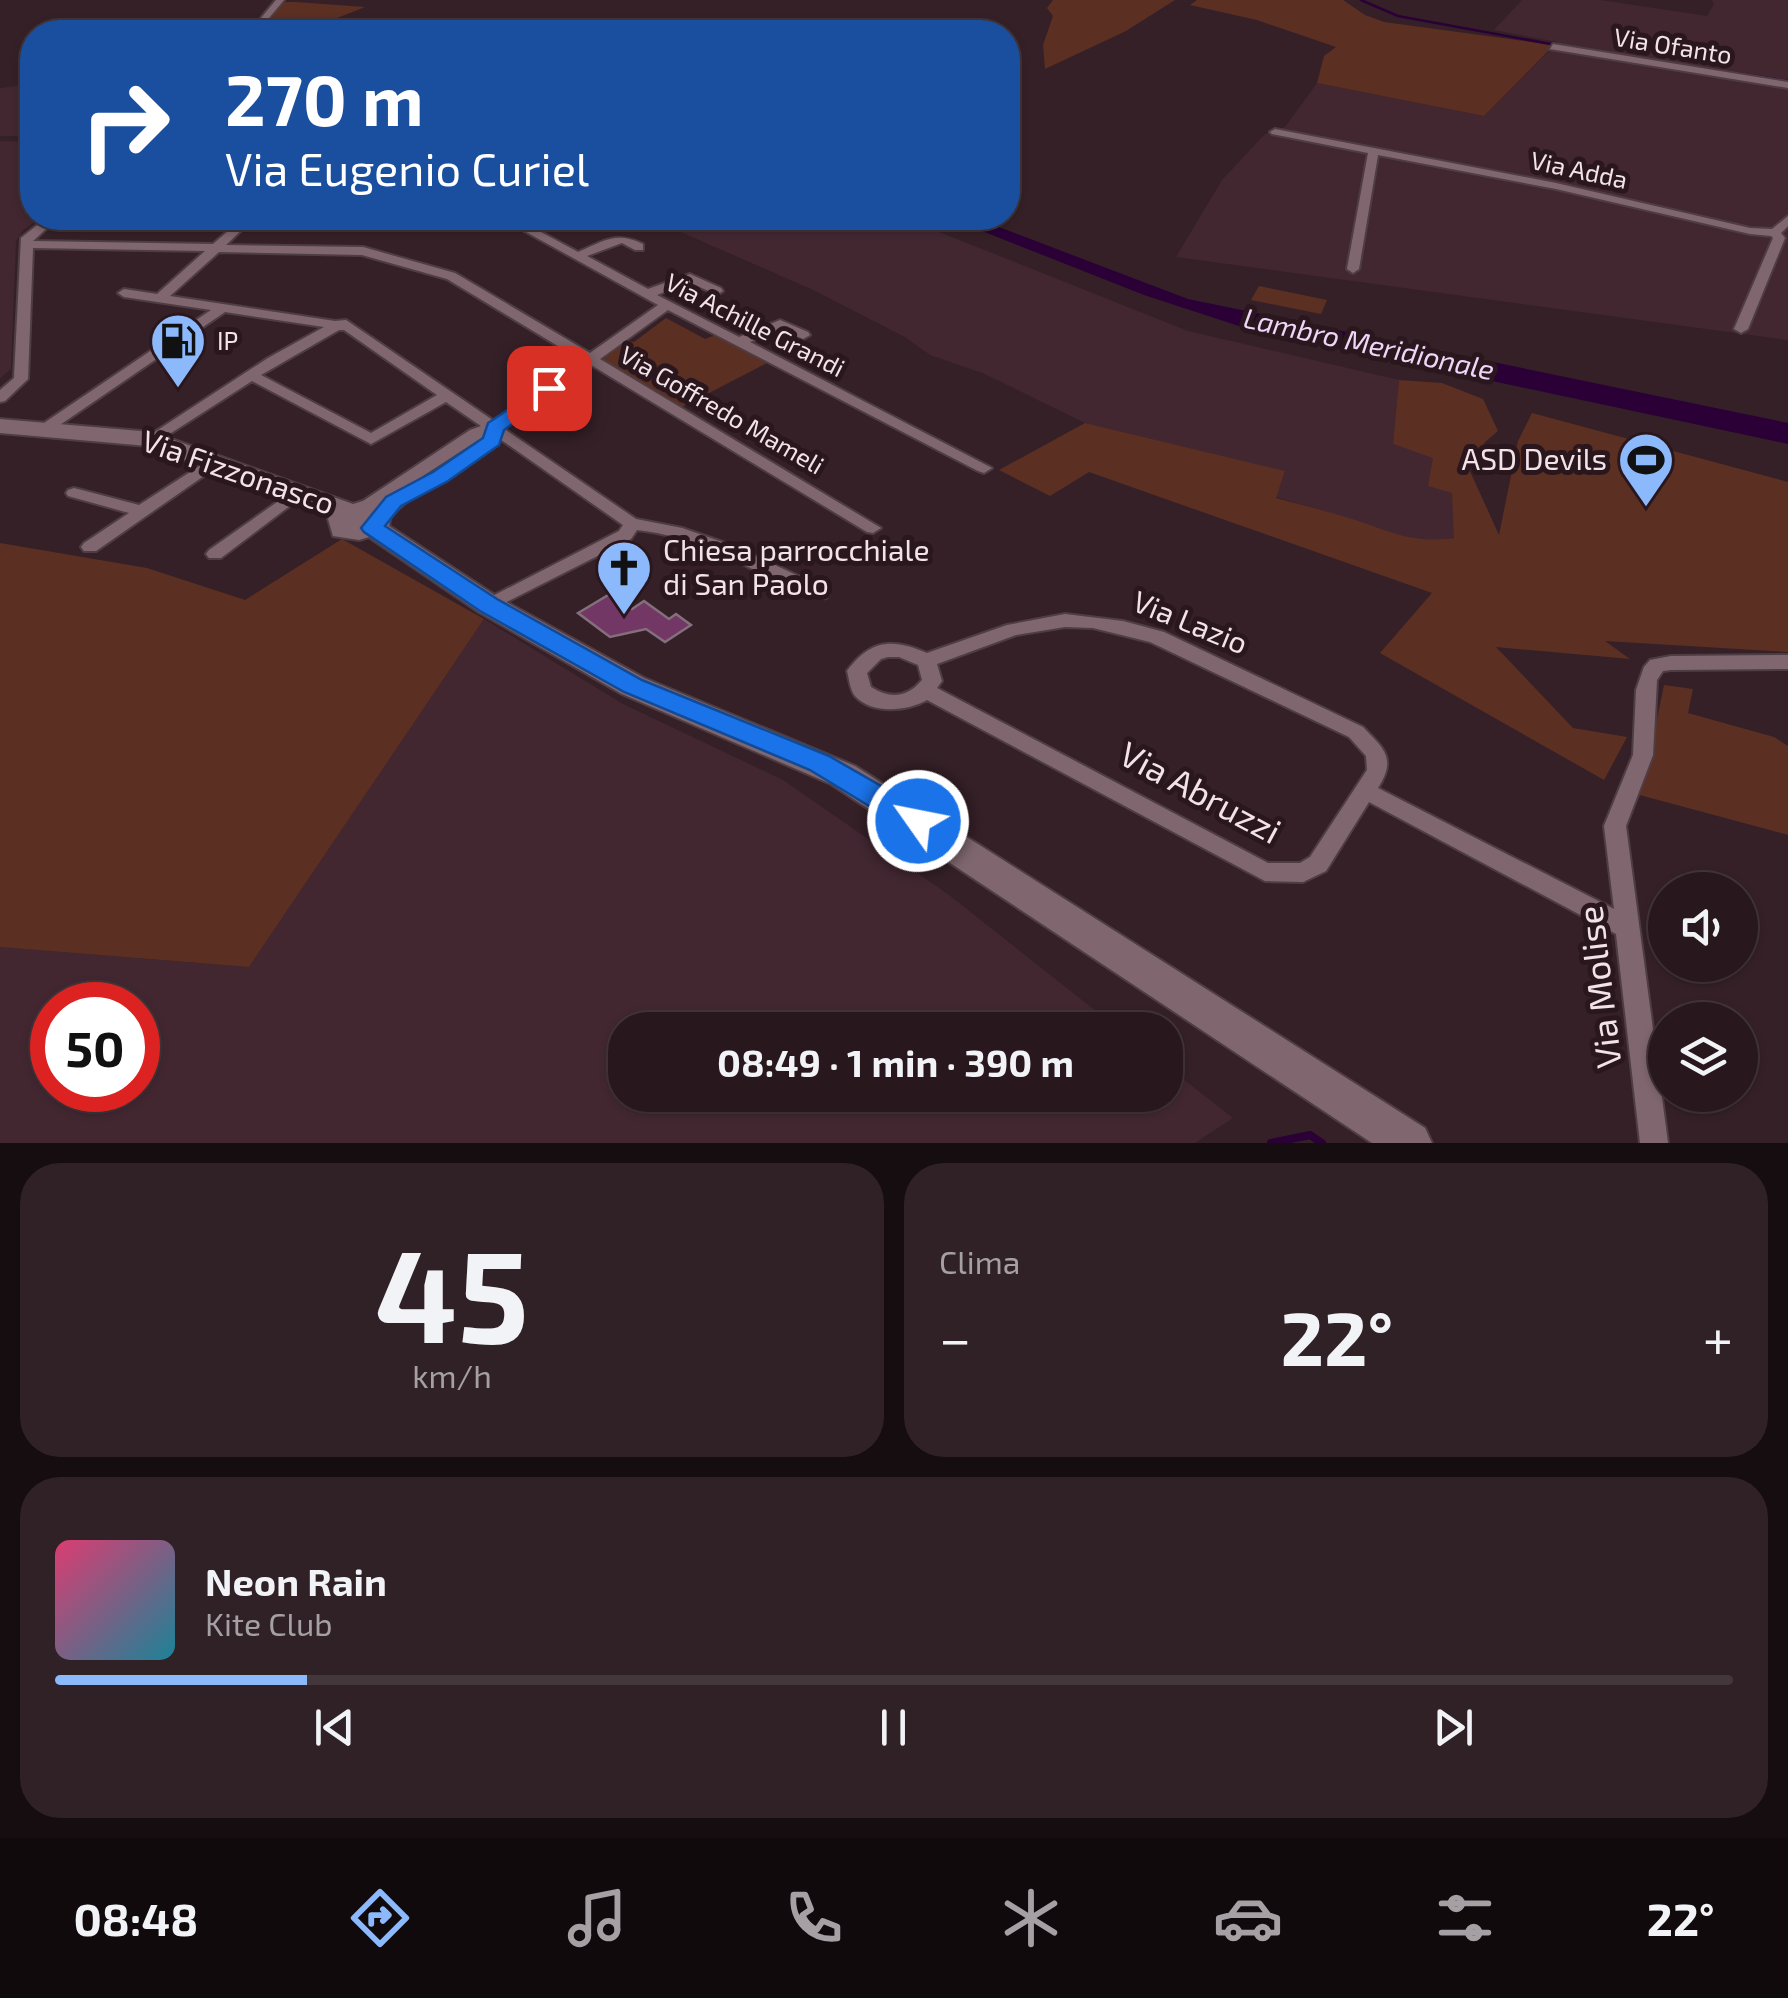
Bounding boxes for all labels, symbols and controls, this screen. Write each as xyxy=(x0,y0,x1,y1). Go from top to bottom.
street label: Via Ofanto xyxy=(1612,21,1734,69)
text: 270 m xyxy=(225,56,424,140)
icon: right xyxy=(60,60,190,190)
text: Via Eugenio Curiel xyxy=(225,141,589,195)
street label: Via Adda xyxy=(1528,144,1630,194)
street label: Via Achille Grandi xyxy=(661,266,850,382)
water label: Lambro Meridionale xyxy=(1241,300,1498,386)
fuel station icon: IP xyxy=(148,311,208,390)
place label: IP xyxy=(217,325,238,355)
street label: Via Goffredo Mameli xyxy=(615,339,830,480)
pin xyxy=(507,346,592,431)
icon: arrive xyxy=(522,361,577,416)
street label: Via Fizzonasco xyxy=(138,421,339,521)
sports icon: ASD Devils xyxy=(1616,430,1676,509)
place label: ASD Devils xyxy=(1461,440,1607,476)
place label: Chiesa parrocchiale di San Paolo xyxy=(663,531,930,601)
church icon: Chiesa parrocchiale di San Paolo xyxy=(594,538,654,617)
street label: Via Lazio xyxy=(1128,582,1253,660)
street label: Via Abruzzi xyxy=(1113,731,1289,851)
position arrow xyxy=(866,769,970,873)
map controls xyxy=(1648,872,1758,1112)
button: sound xyxy=(1648,872,1758,982)
street label: Via Molise xyxy=(1567,904,1629,1071)
speed limit sign: 50 xyxy=(30,982,160,1112)
button: layers xyxy=(1648,1002,1758,1112)
text: 08:49 · 1 min · 390 m xyxy=(717,1039,1074,1085)
text: 45 xyxy=(375,1213,529,1369)
text: Clima xyxy=(939,1242,1020,1280)
text: 22° xyxy=(1280,1291,1393,1381)
text: − xyxy=(939,1304,971,1370)
text: + xyxy=(1703,1304,1733,1370)
text: km/h xyxy=(412,1356,492,1394)
text: Neon Rain xyxy=(205,1558,387,1604)
text: Kite Club xyxy=(205,1604,333,1642)
icon: previous xyxy=(307,1700,362,1755)
icon: pause xyxy=(866,1700,921,1755)
icon: next xyxy=(1426,1700,1481,1755)
icon: directions xyxy=(345,1883,415,1953)
icon: music xyxy=(562,1883,632,1953)
icon: phone xyxy=(779,1883,849,1953)
icon: climate xyxy=(996,1883,1066,1953)
icon: car xyxy=(1213,1883,1283,1953)
icon: filters xyxy=(1430,1883,1500,1953)
text: 08:48 xyxy=(73,1891,198,1945)
text: 22° xyxy=(1647,1891,1715,1945)

